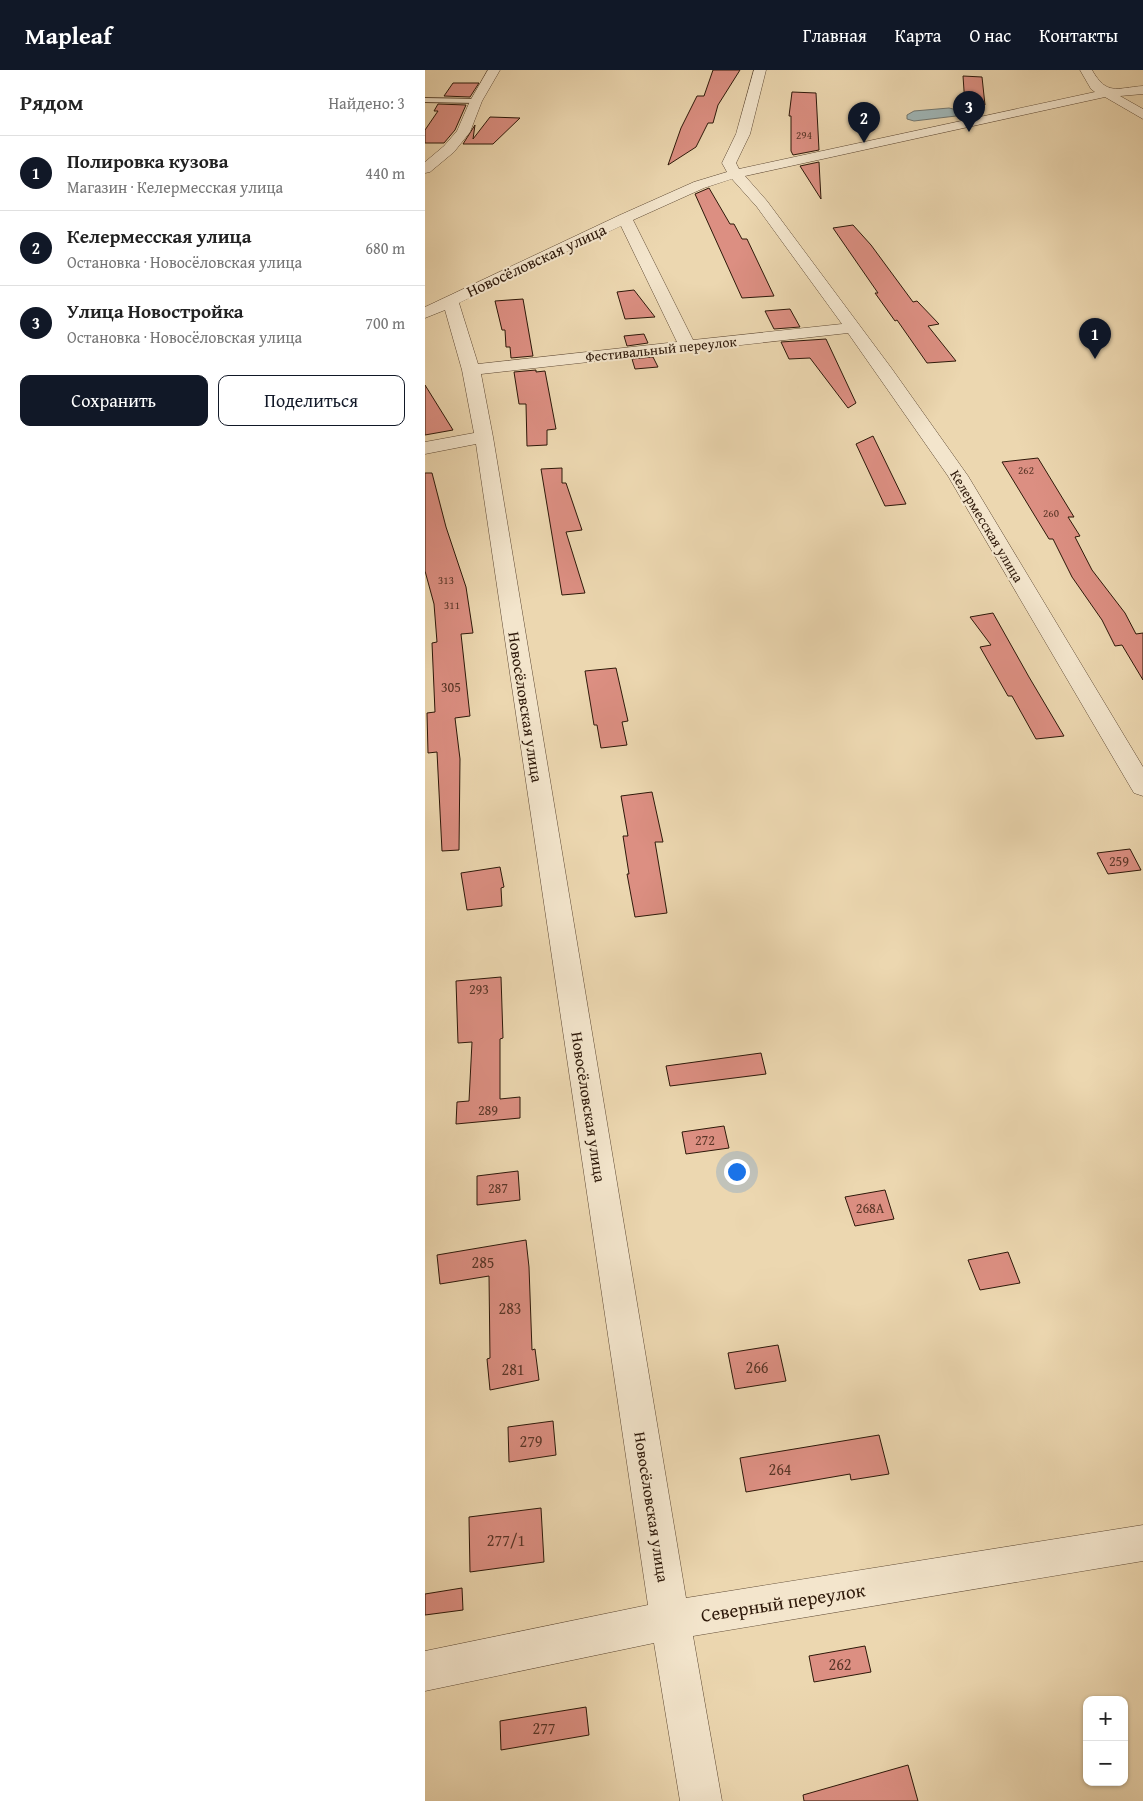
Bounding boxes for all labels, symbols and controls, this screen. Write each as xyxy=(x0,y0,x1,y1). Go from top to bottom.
text: Mapleaf xyxy=(25,18,112,53)
text: Главная xyxy=(803,22,867,49)
text: Карта xyxy=(895,22,941,49)
text: О нас xyxy=(969,22,1011,49)
text: Контакты xyxy=(1039,22,1118,49)
text: Рядом xyxy=(20,87,83,118)
text: Найдено: 3 xyxy=(328,91,405,115)
pin: 3 xyxy=(953,91,985,132)
pin: 2 xyxy=(848,102,880,143)
house number: 294 xyxy=(796,127,812,143)
text: Полировка кузова xyxy=(67,147,228,175)
text: 1 xyxy=(32,161,40,185)
text: 440 m xyxy=(365,161,405,185)
text: Магазин · Келермесская улица xyxy=(67,175,283,199)
street label: Новосёловская улица xyxy=(462,217,610,303)
text: Келермесская улица xyxy=(67,222,251,250)
text: 2 xyxy=(32,236,40,260)
text: 680 m xyxy=(365,236,405,260)
text: Остановка · Новосёловская улица xyxy=(67,250,302,274)
text: Улица Новостройка xyxy=(67,297,244,325)
text: 3 xyxy=(32,311,40,335)
text: 700 m xyxy=(365,311,405,335)
pin: 1 xyxy=(1079,318,1111,359)
text: Остановка · Новосёловская улица xyxy=(67,325,302,349)
street label: Фестивальный переулок xyxy=(584,331,738,367)
button: Сохранить xyxy=(20,375,208,426)
button: Поделиться xyxy=(218,375,405,426)
house number: 262 xyxy=(1018,462,1034,478)
street label: Келермесская улица xyxy=(945,466,1029,586)
house number: 260 xyxy=(1043,505,1059,521)
house number: 313 xyxy=(438,572,454,588)
house number: 311 xyxy=(444,597,460,613)
street label: Новосёловская улица xyxy=(502,630,550,784)
house number: 305 xyxy=(441,677,461,697)
house number: 259 xyxy=(1109,851,1129,871)
house number: 293 xyxy=(469,979,489,999)
street label: Новосёловская улица xyxy=(565,1030,613,1184)
house number: 289 xyxy=(478,1100,498,1120)
house number: 272 xyxy=(695,1130,715,1150)
your location xyxy=(724,1159,750,1185)
house number: 287 xyxy=(488,1178,508,1198)
house number: 268А xyxy=(856,1198,885,1218)
house number: 285 xyxy=(471,1250,495,1274)
house number: 283 xyxy=(498,1296,522,1320)
house number: 266 xyxy=(745,1355,769,1379)
house number: 281 xyxy=(501,1357,525,1381)
house number: 279 xyxy=(519,1429,543,1453)
street label: Новосёловская улица xyxy=(628,1430,676,1584)
house number: 264 xyxy=(768,1457,792,1481)
house number: 277/1 xyxy=(487,1528,525,1552)
street label: Северный переулок xyxy=(699,1575,867,1629)
house number: 262 xyxy=(828,1652,852,1676)
map controls xyxy=(1083,1696,1128,1786)
button: + xyxy=(1083,1696,1128,1741)
house number: 277 xyxy=(532,1716,556,1740)
button: − xyxy=(1083,1741,1128,1786)

